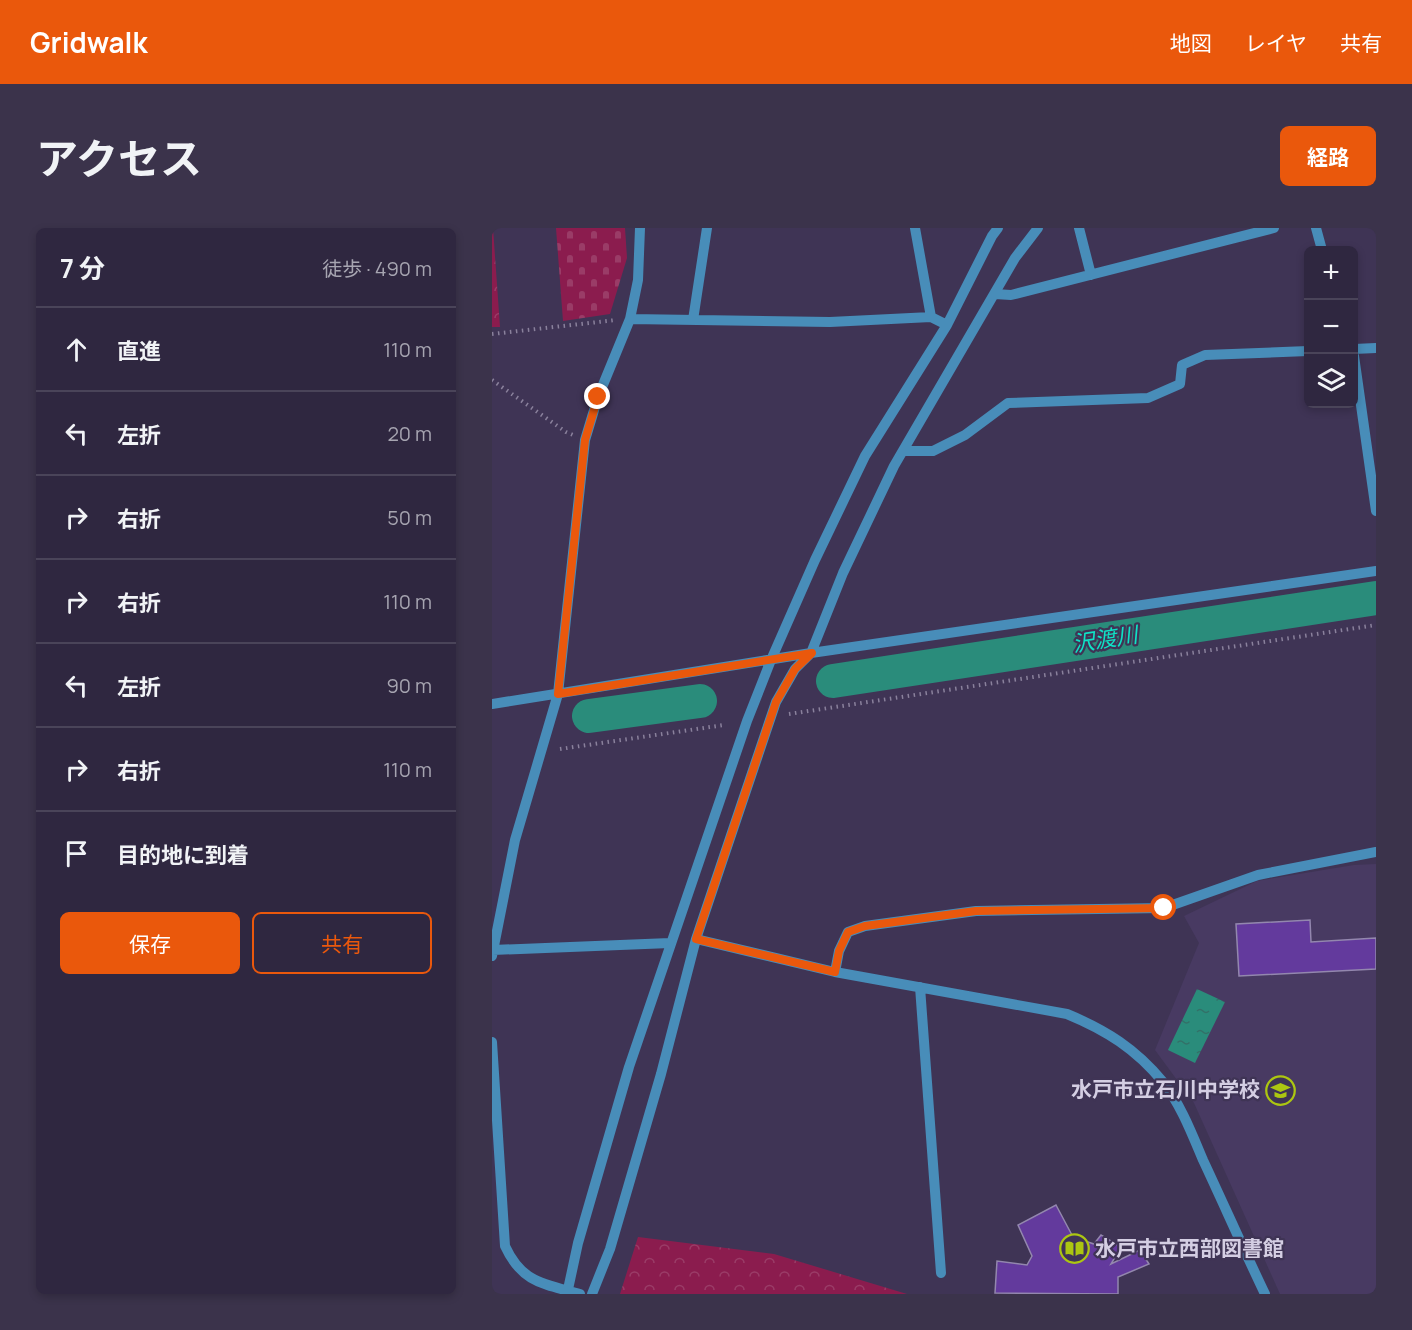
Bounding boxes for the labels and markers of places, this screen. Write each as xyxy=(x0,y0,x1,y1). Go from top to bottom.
school or university icon: 水戸市立石川中学校 xyxy=(1265,1074,1297,1106)
place label: 水戸市立石川中学校 xyxy=(1071,1075,1260,1103)
library icon: 水戸市立西部図書館 xyxy=(1058,1233,1090,1265)
place label: 水戸市立西部図書館 xyxy=(1095,1234,1284,1262)

